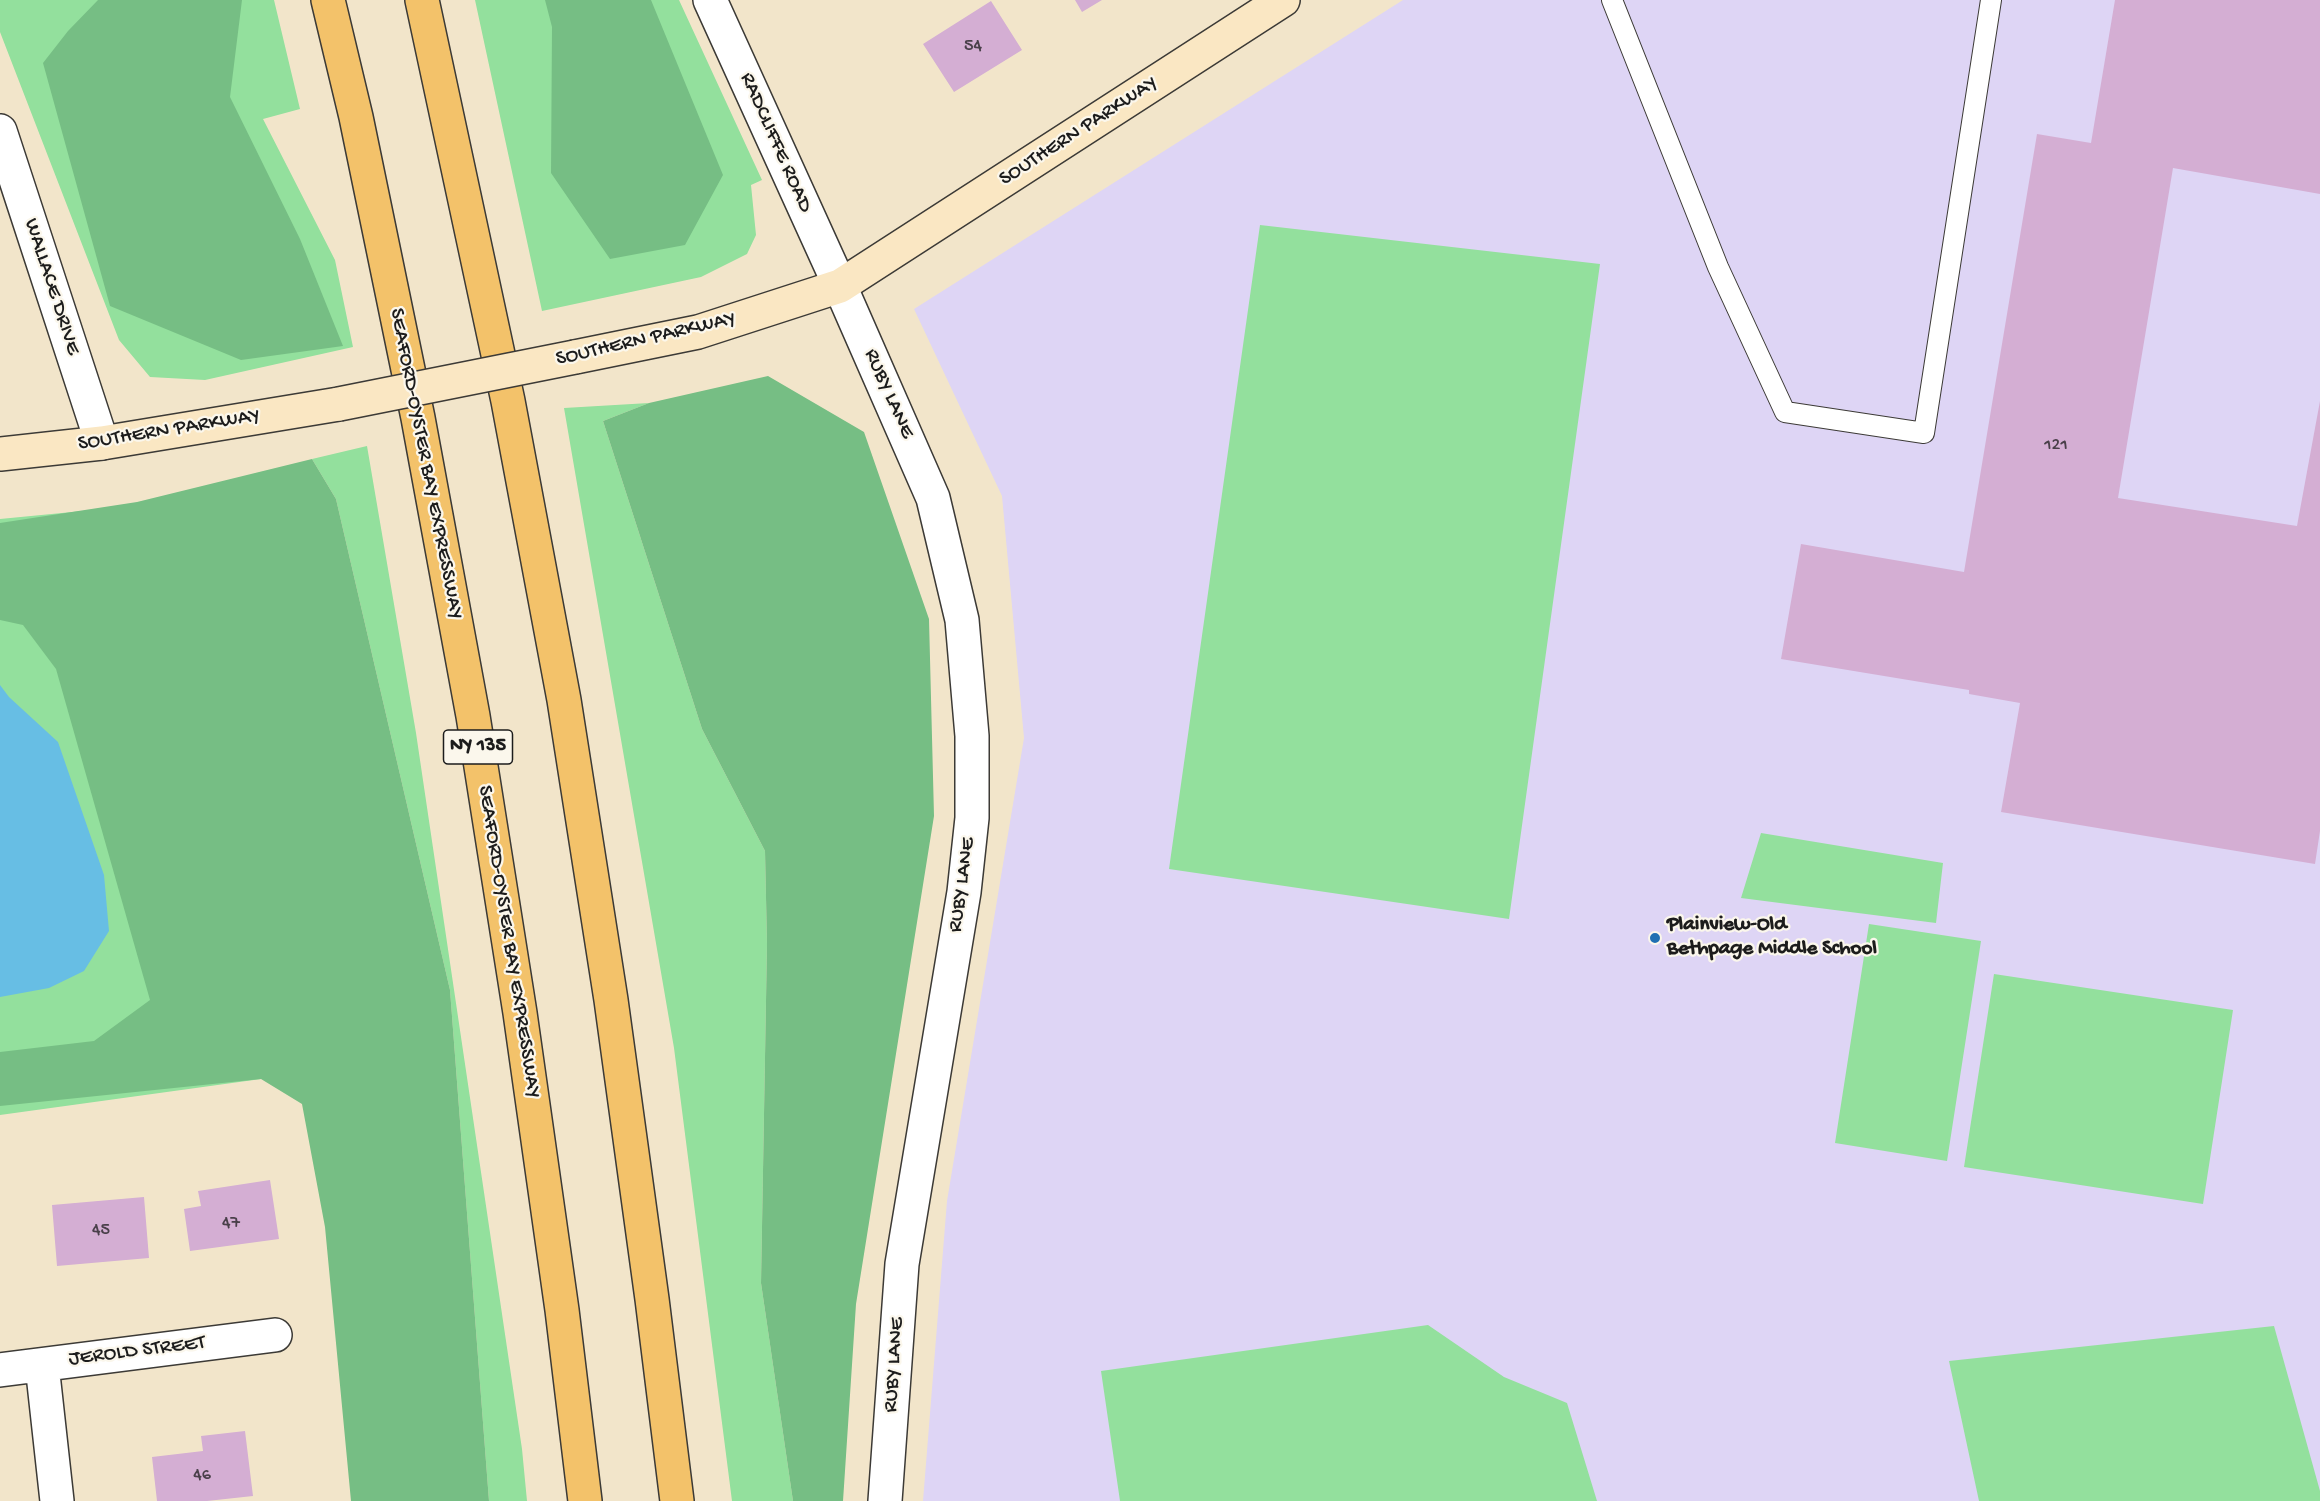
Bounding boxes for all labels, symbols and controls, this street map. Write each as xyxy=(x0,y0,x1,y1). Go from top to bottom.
house number: 54 xyxy=(964,36,982,58)
street label: RADCLIFFE ROAD xyxy=(733,69,817,217)
street label: SOUTHERN PARKWAY xyxy=(995,71,1163,193)
street label: WALLACE DRIVE xyxy=(17,216,85,358)
street label: SEAFORD-OYSTER BAY EXPRESSWAY xyxy=(382,306,468,622)
street label: SOUTHERN PARKWAY xyxy=(554,307,738,373)
street label: RUBY LANE xyxy=(857,345,919,443)
street label: SOUTHERN PARKWAY xyxy=(76,404,262,458)
house number: 121 xyxy=(2044,435,2068,457)
road number: NY 135 xyxy=(444,730,512,764)
street label: SEAFORD-OYSTER BAY EXPRESSWAY xyxy=(471,784,545,1100)
street label: RUBY LANE xyxy=(944,836,982,934)
place label: Plainview-Old Bethpage Middle School xyxy=(1667,913,1877,963)
marker: Plainview-Old Bethpage Middle School xyxy=(1648,931,1662,945)
house number: 47 xyxy=(222,1213,240,1235)
house number: 45 xyxy=(92,1220,110,1242)
street label: RUBY LANE xyxy=(879,1317,911,1413)
street label: JEROLD STREET xyxy=(67,1331,207,1373)
house number: 46 xyxy=(193,1465,211,1487)

